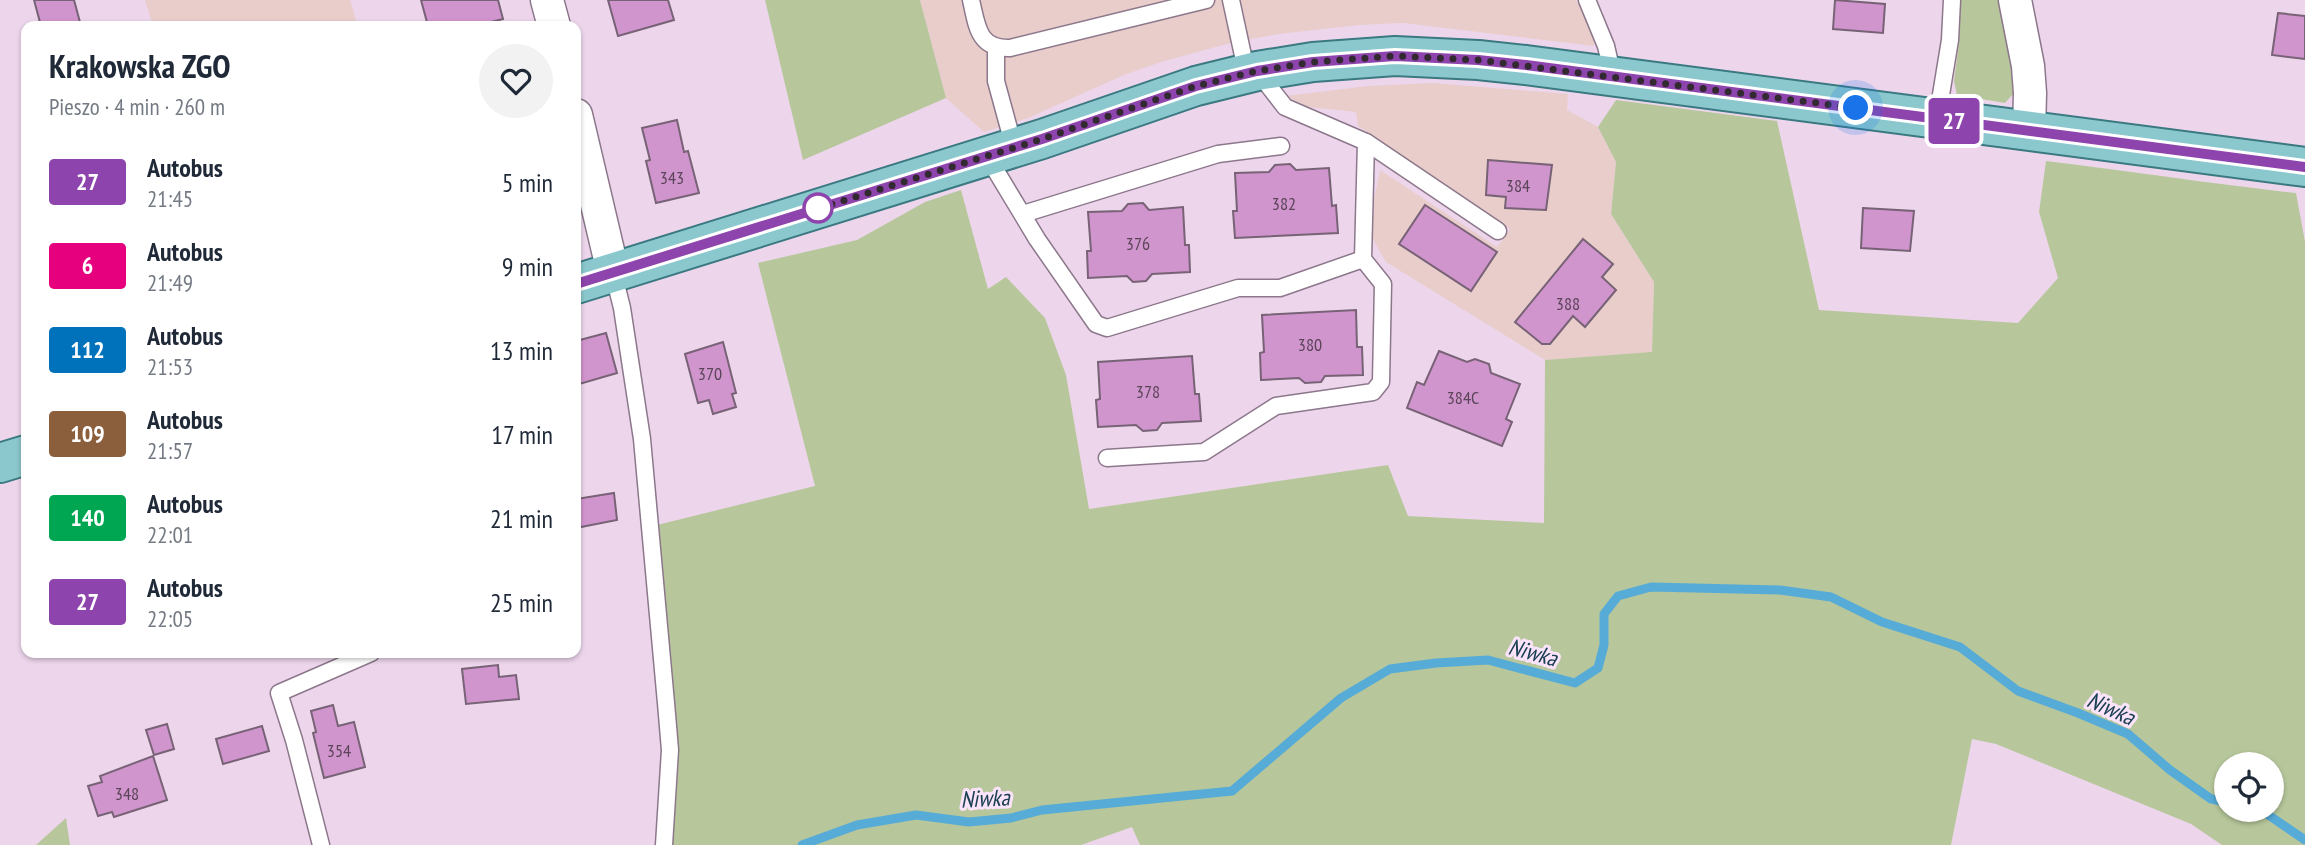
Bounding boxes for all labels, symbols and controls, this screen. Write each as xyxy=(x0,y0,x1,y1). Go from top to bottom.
text: Krakowska ZGO xyxy=(49,44,231,87)
button: heart xyxy=(479,44,553,118)
your location xyxy=(1838,90,1873,125)
text: Pieszo · 4 min · 260 m xyxy=(49,92,225,121)
line badge: 27 xyxy=(1923,98,1986,144)
text: 27 xyxy=(1943,105,1965,136)
text: Autobus xyxy=(147,151,223,184)
text: 27 xyxy=(76,166,99,197)
text: 5 min xyxy=(502,166,553,199)
house number: 343 xyxy=(660,166,684,189)
house number: 384 xyxy=(1506,174,1530,197)
text: 21:45 xyxy=(147,184,193,213)
house number: 382 xyxy=(1272,192,1296,215)
unlabelled marker xyxy=(803,193,833,223)
house number: 376 xyxy=(1126,232,1150,255)
text: Autobus xyxy=(147,235,223,268)
text: 6 xyxy=(82,250,93,281)
text: 9 min xyxy=(502,250,553,283)
text: 21:49 xyxy=(147,268,193,297)
house number: 388 xyxy=(1556,292,1580,315)
text: Autobus xyxy=(147,319,223,352)
house number: 380 xyxy=(1298,333,1322,356)
text: 112 xyxy=(70,334,105,365)
text: 13 min xyxy=(490,334,553,367)
text: 21:53 xyxy=(147,352,193,381)
house number: 370 xyxy=(698,362,722,385)
house number: 378 xyxy=(1136,380,1160,403)
house number: 384C xyxy=(1447,386,1479,409)
text: Autobus xyxy=(147,403,223,436)
text: 109 xyxy=(70,418,105,449)
text: 17 min xyxy=(491,418,553,451)
text: 21:57 xyxy=(147,436,193,465)
text: Autobus xyxy=(147,487,223,520)
text: 140 xyxy=(70,502,105,533)
text: 21 min xyxy=(490,502,553,535)
text: 22:01 xyxy=(147,520,193,549)
text: Autobus xyxy=(147,571,223,604)
text: 27 xyxy=(76,586,99,617)
text: 25 min xyxy=(490,586,553,619)
text: 22:05 xyxy=(147,604,193,633)
water label: Niwka xyxy=(1506,632,1562,673)
water label: Niwka xyxy=(2083,685,2141,732)
house number: 354 xyxy=(327,739,351,762)
map controls xyxy=(2214,752,2284,822)
button: locate xyxy=(2214,752,2284,822)
house number: 348 xyxy=(115,782,139,805)
water label: Niwka xyxy=(960,782,1012,814)

